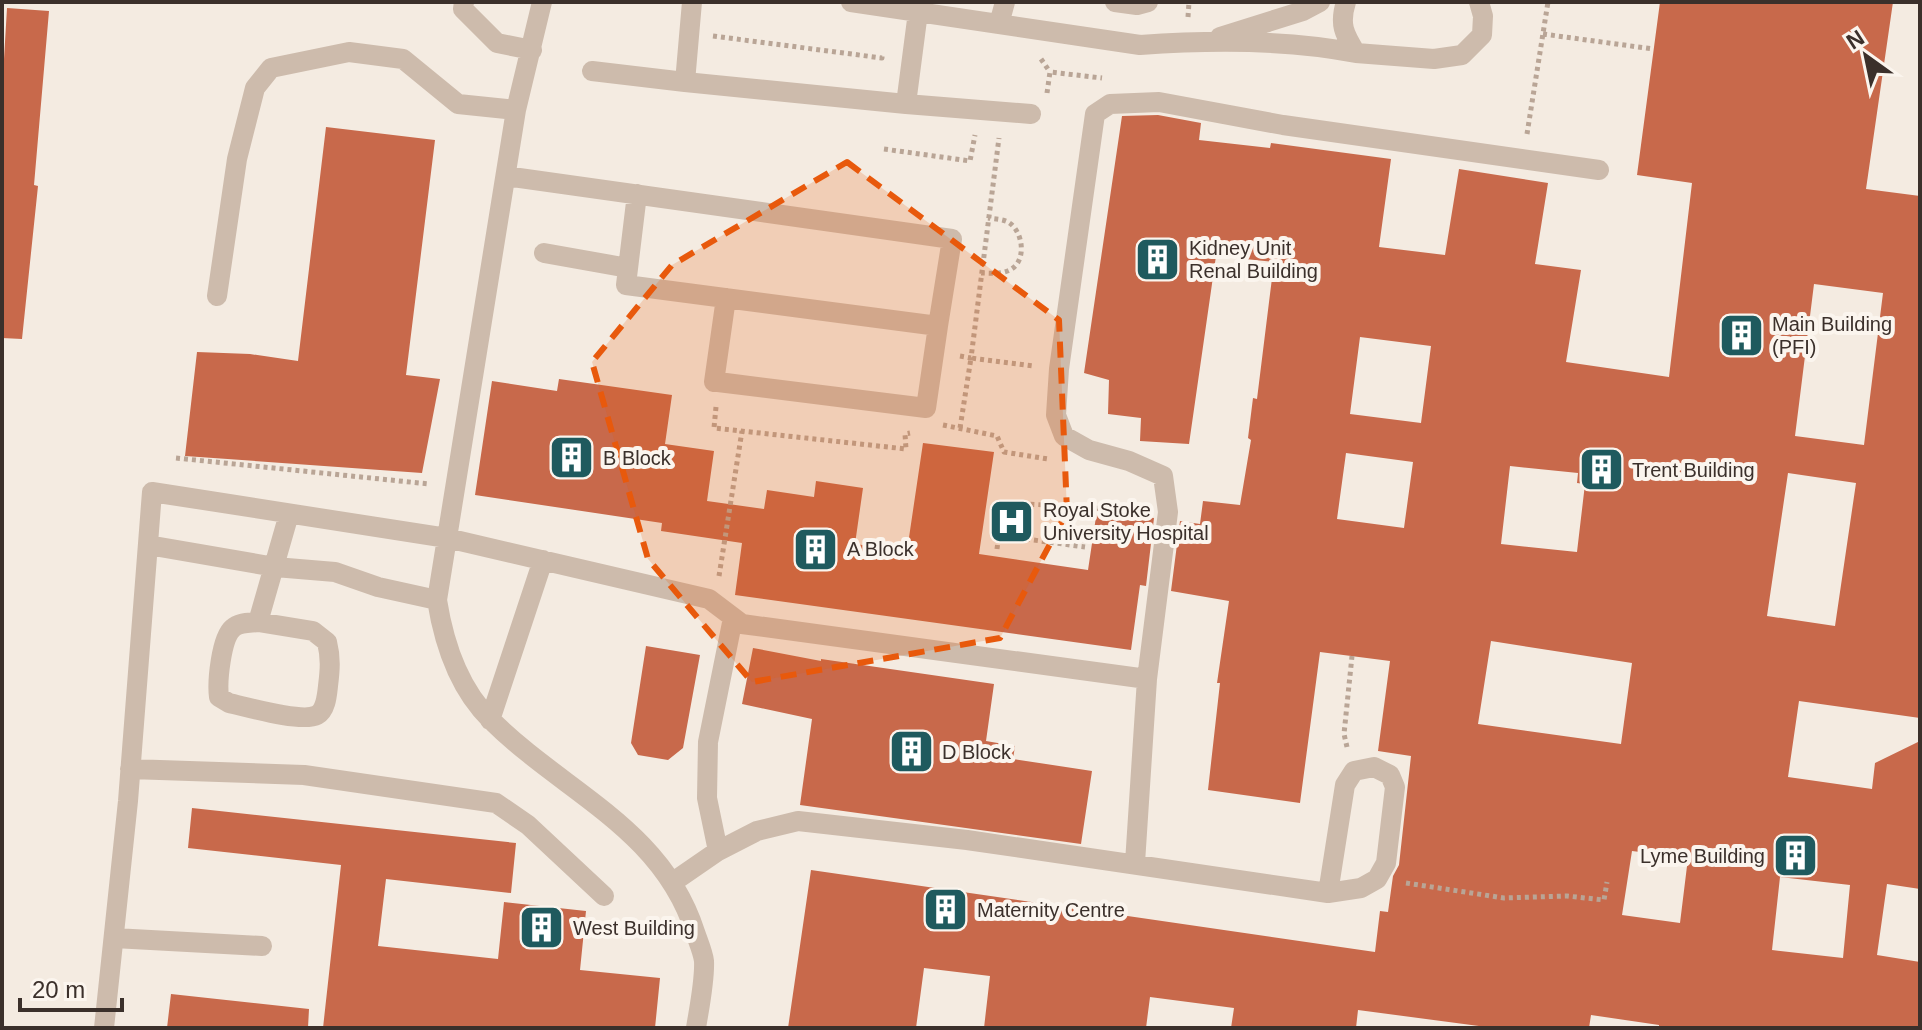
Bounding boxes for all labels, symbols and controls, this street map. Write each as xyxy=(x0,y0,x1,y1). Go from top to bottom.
north arrow xyxy=(1826,16,1906,96)
text: N xyxy=(1842,25,1869,54)
building icon: Kidney Unit Renal Building xyxy=(1134,235,1182,283)
place label: Kidney Unit Renal Building xyxy=(1189,237,1318,282)
building icon: Main Building (PFI) xyxy=(1717,311,1765,359)
place label: Main Building (PFI) xyxy=(1772,313,1892,358)
building icon: B Block xyxy=(548,434,596,482)
building icon: Trent Building xyxy=(1577,446,1625,494)
place label: B Block xyxy=(603,447,672,469)
place label: Trent Building xyxy=(1632,459,1755,481)
hospital icon: Royal Stoke University Hospital xyxy=(988,497,1036,545)
place label: Royal Stoke University Hospital xyxy=(1043,499,1209,544)
building icon: A Block xyxy=(792,525,840,573)
place label: A Block xyxy=(847,538,915,560)
building icon: D Block xyxy=(887,728,935,776)
place label: D Block xyxy=(942,741,1012,763)
building icon: Lyme Building xyxy=(1772,832,1820,880)
place label: Lyme Building xyxy=(1640,845,1765,867)
building icon: Maternity Centre xyxy=(922,886,970,934)
place label: Maternity Centre xyxy=(977,899,1125,921)
building icon: West Building xyxy=(518,904,566,952)
place label: West Building xyxy=(573,917,695,939)
scale bar xyxy=(20,962,122,1012)
text: 20 m xyxy=(32,976,85,1003)

